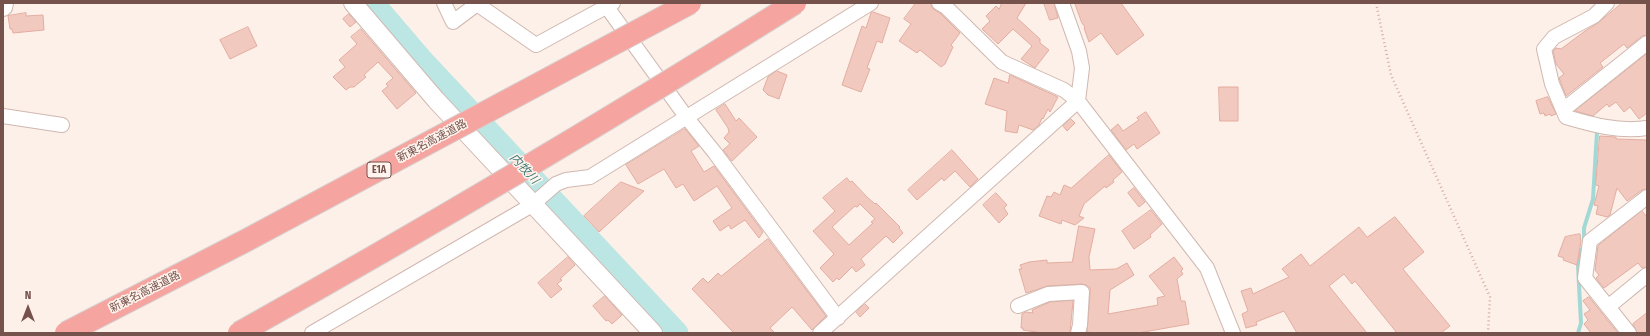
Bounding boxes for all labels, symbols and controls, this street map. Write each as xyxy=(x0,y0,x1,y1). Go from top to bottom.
street label: 新東名高速道路 xyxy=(395,117,469,165)
water label: 内牧川 xyxy=(506,151,542,187)
road number: E1A xyxy=(367,162,391,178)
street label: 新東名高速道路 xyxy=(108,269,182,315)
north arrow xyxy=(8,288,48,328)
text: N xyxy=(25,289,31,302)

